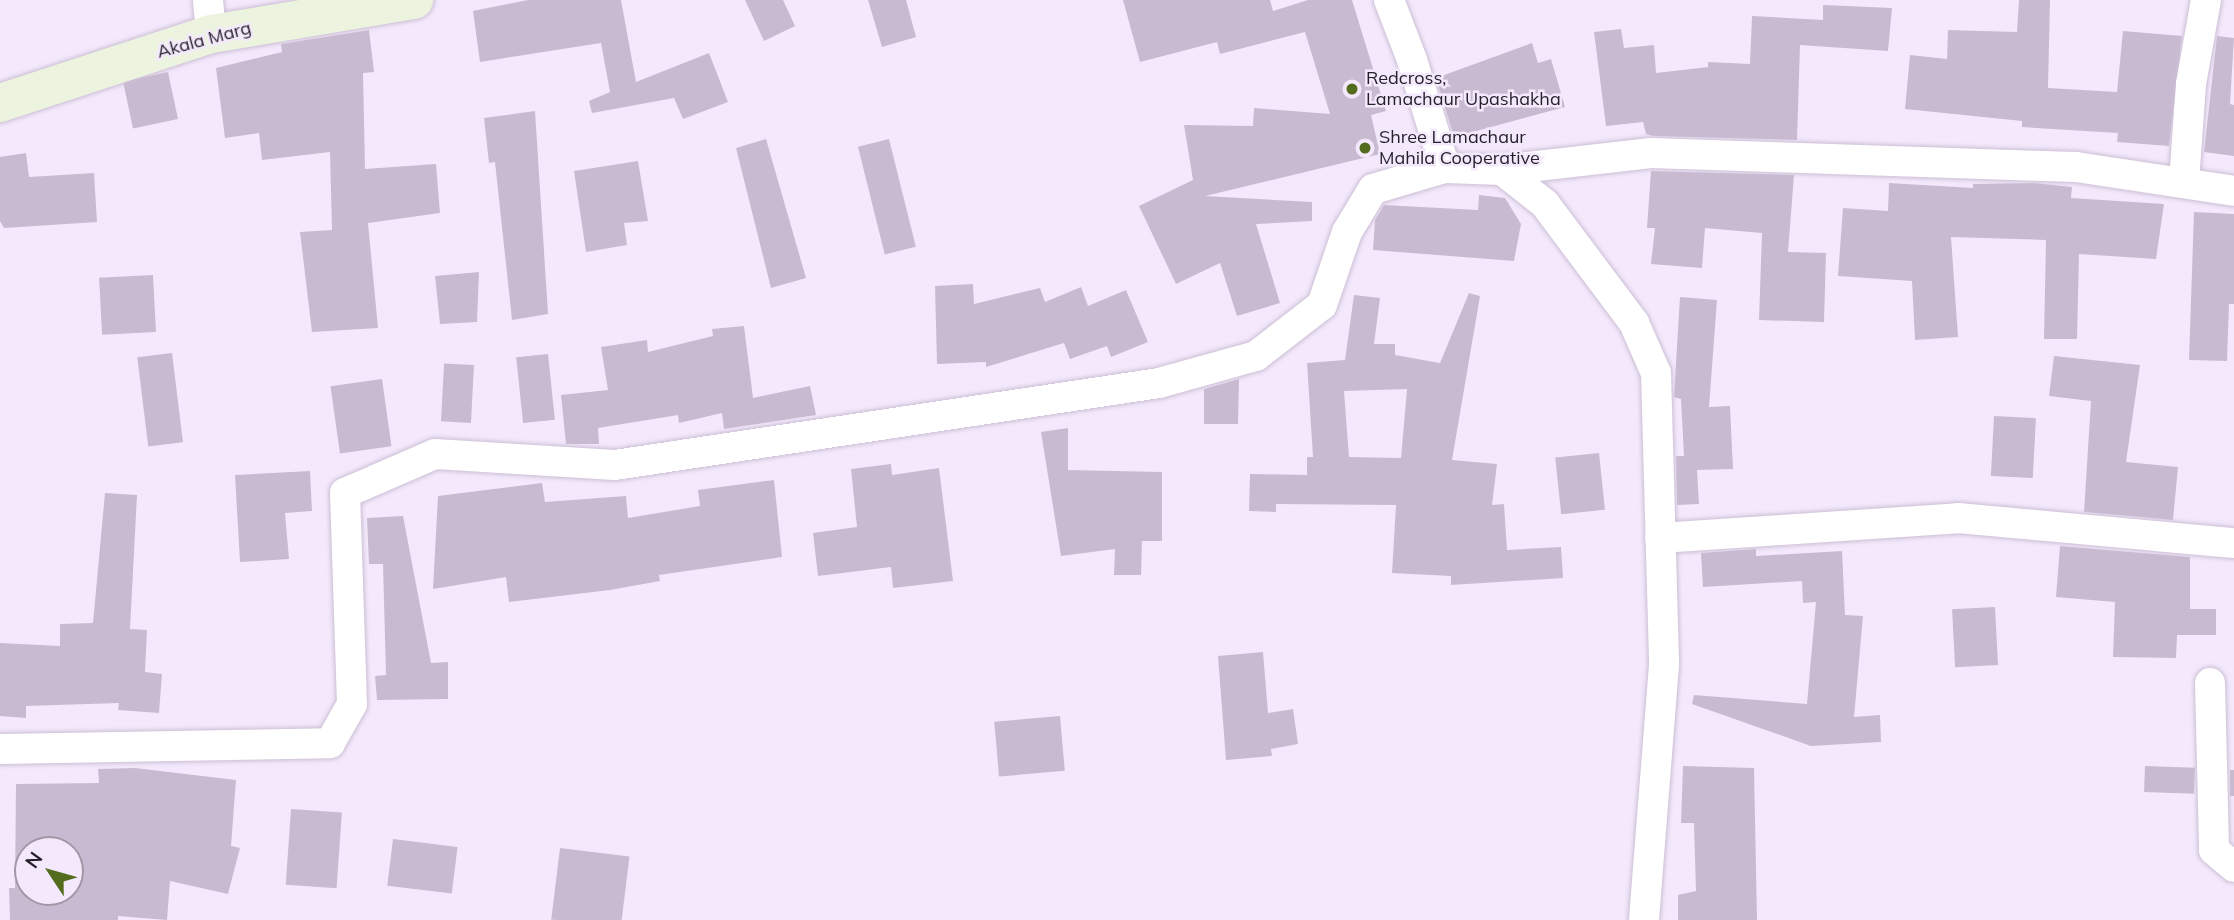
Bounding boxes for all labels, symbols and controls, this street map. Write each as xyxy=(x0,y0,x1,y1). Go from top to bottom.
street label: Akala Marg xyxy=(155,17,253,63)
place label: Redcross, Lamachaur Upashakha xyxy=(1366,68,1561,110)
marker: Redcross, Lamachaur Upashakha xyxy=(1344,81,1360,97)
place label: Shree Lamachaur Mahila Cooperative xyxy=(1379,127,1540,170)
marker: Shree Lamachaur Mahila Cooperative xyxy=(1357,140,1373,156)
north arrow xyxy=(14,836,84,906)
text: N xyxy=(20,847,48,873)

